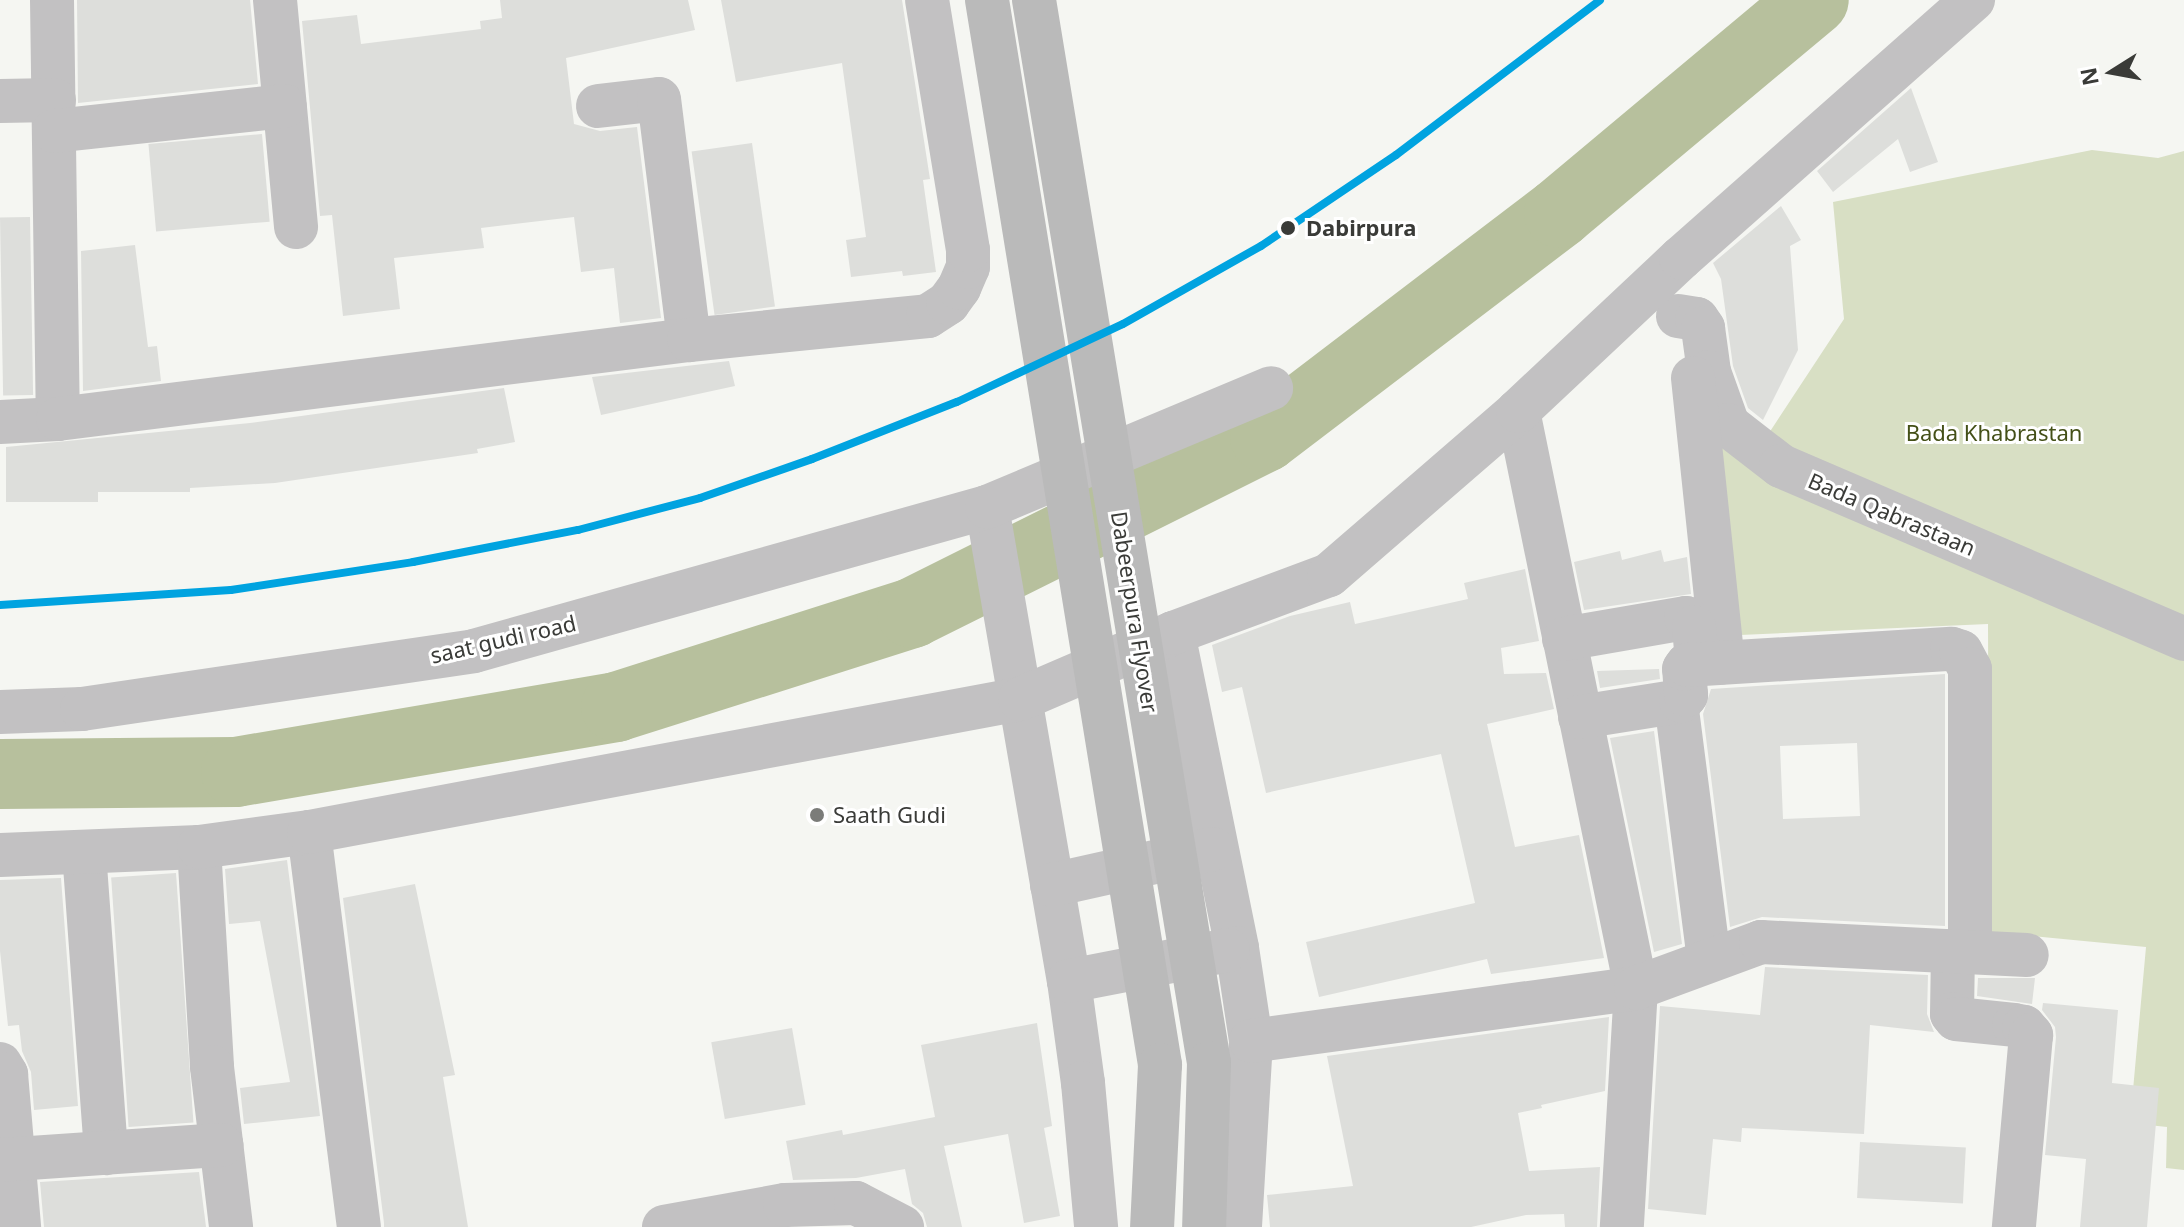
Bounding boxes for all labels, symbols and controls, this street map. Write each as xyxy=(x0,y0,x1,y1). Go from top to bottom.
north arrow xyxy=(2072,32,2152,112)
text: N xyxy=(2072,65,2105,88)
place label: Dabirpura xyxy=(1306,215,1416,241)
marker: Dabirpura xyxy=(1277,217,1299,239)
park label: Bada Khabrastan xyxy=(1906,420,2082,446)
street label: Bada Qabrastaan xyxy=(1804,467,1980,561)
street label: Dabeerpura Flyover xyxy=(1106,509,1164,715)
street label: saat gudi road xyxy=(428,609,578,669)
place label: Saath Gudi xyxy=(833,802,946,828)
marker: Saath Gudi xyxy=(808,806,826,824)

